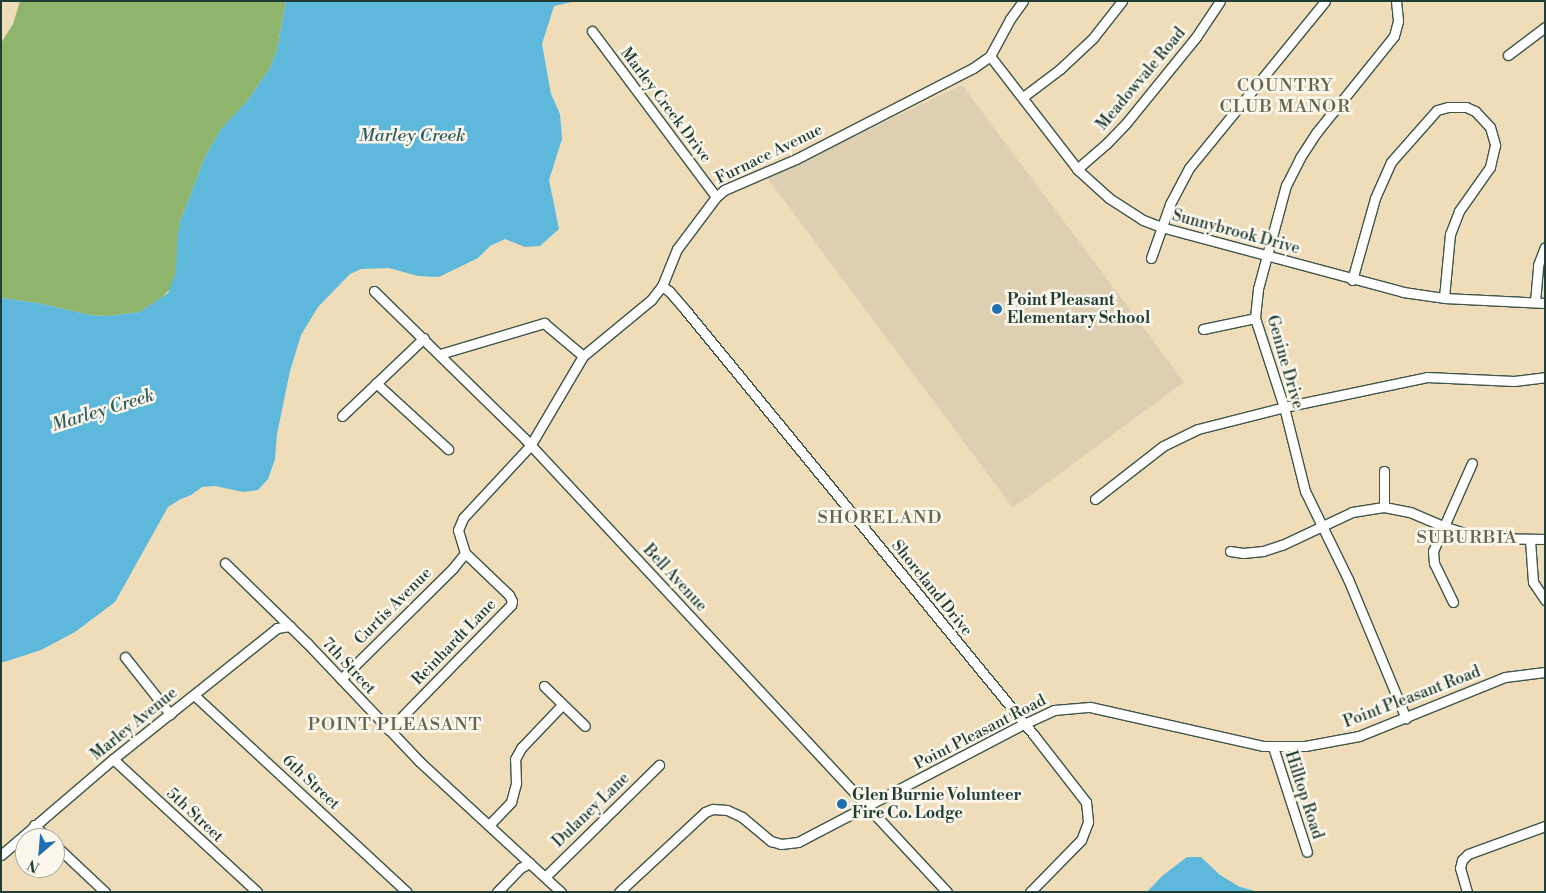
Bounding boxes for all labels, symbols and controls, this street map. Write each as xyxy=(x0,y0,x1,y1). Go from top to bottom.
street label: Meadowvale Road xyxy=(1092,24,1190,134)
street label: Marley Creek Drive xyxy=(616,44,716,166)
district label: COUNTRY CLUB MANOR xyxy=(1218,76,1352,118)
street label: Furnace Avenue xyxy=(712,120,826,188)
water label: Marley Creek xyxy=(359,125,465,147)
street label: Sunnybrook Drive xyxy=(1170,206,1302,258)
place label: Point Pleasant Elementary School xyxy=(1007,290,1150,328)
marker: Point Pleasant Elementary School xyxy=(991,303,1003,315)
street label: Genine Drive xyxy=(1262,313,1308,411)
water label: Marley Creek xyxy=(49,385,157,437)
district label: SHORELAND xyxy=(816,507,944,529)
district label: SUBURBIA xyxy=(1415,527,1519,549)
street label: Shoreland Drive xyxy=(887,536,977,640)
street label: Bell Avenue xyxy=(639,540,711,616)
street label: Curtis Avenue xyxy=(350,563,436,649)
street label: Reinhardt Lane xyxy=(408,595,500,689)
street label: 7th Street xyxy=(318,634,380,698)
street label: Point Pleasant Road xyxy=(1341,662,1483,732)
street label: Marley Avenue xyxy=(87,683,181,765)
street label: Point Pleasant Road xyxy=(911,690,1049,774)
district label: POINT PLEASANT xyxy=(306,714,484,736)
street label: Hilltop Road xyxy=(1281,748,1327,842)
street label: 6th Street xyxy=(278,750,344,814)
street label: Dulaney Lane xyxy=(549,769,633,851)
street label: 5th Street xyxy=(163,784,227,846)
place label: Glen Burnie Volunteer Fire Co. Lodge xyxy=(852,785,1022,823)
marker: Glen Burnie Volunteer Fire Co. Lodge xyxy=(836,798,848,810)
north arrow xyxy=(15,828,65,878)
text: N xyxy=(25,855,43,876)

